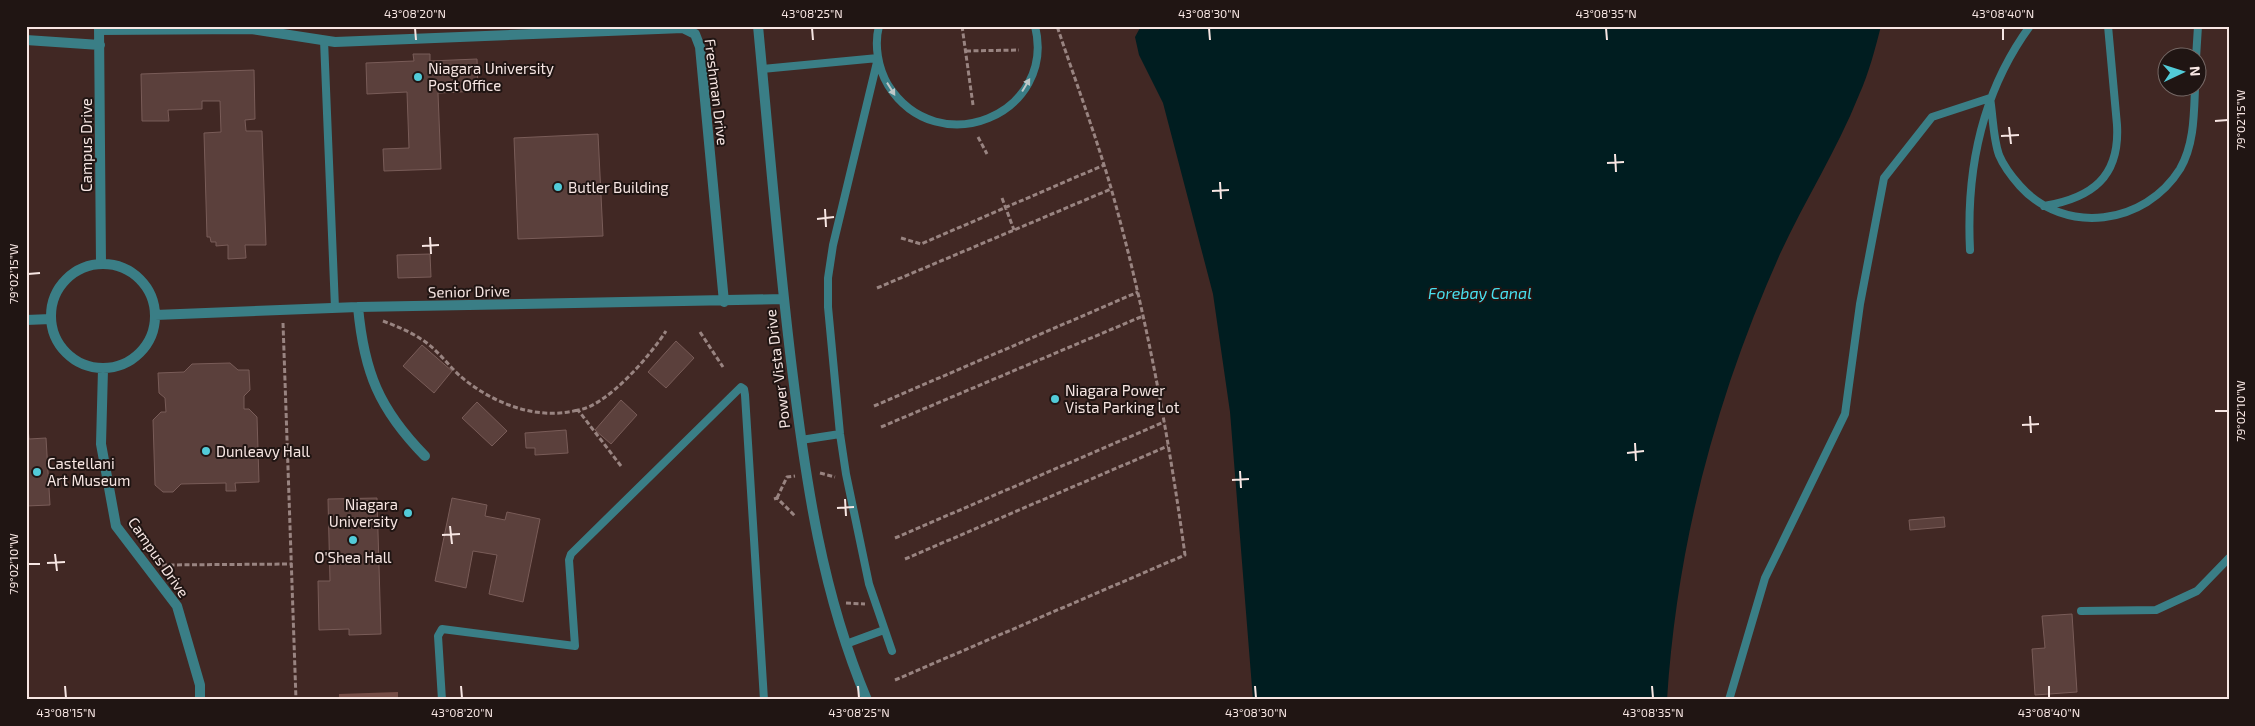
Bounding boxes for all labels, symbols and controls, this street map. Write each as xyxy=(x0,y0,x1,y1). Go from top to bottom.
text: 43°08'20"N xyxy=(384,6,446,20)
text: 43°08'25"N xyxy=(781,6,843,20)
text: 43°08'30"N xyxy=(1178,6,1240,20)
text: 43°08'35"N xyxy=(1575,6,1637,20)
text: 43°08'40"N xyxy=(1972,6,2034,20)
street label: Freshman Drive xyxy=(702,38,732,146)
north arrow xyxy=(2158,48,2208,98)
place label: Niagara University Post Office xyxy=(428,59,554,94)
text: N xyxy=(2187,65,2204,77)
marker: Niagara University Post Office xyxy=(412,71,424,83)
one-way arrow xyxy=(1021,79,1030,92)
one-way arrow xyxy=(886,83,896,96)
text: 79°02'15"W xyxy=(2233,90,2247,150)
street label: Campus Drive xyxy=(77,98,95,192)
place label: Butler Building xyxy=(568,178,669,196)
marker: Butler Building xyxy=(552,181,564,193)
text: 79°02'15"W xyxy=(6,244,20,304)
street label: Senior Drive xyxy=(428,281,510,301)
water label: Forebay Canal xyxy=(1428,283,1532,303)
street label: Power Vista Drive xyxy=(761,309,793,429)
text: 79°02'10"W xyxy=(2233,380,2247,442)
place label: Niagara Power Vista Parking Lot xyxy=(1065,381,1180,416)
marker: Niagara Power Vista Parking Lot xyxy=(1049,393,1061,405)
place label: Dunleavy Hall xyxy=(216,442,311,460)
marker: Dunleavy Hall xyxy=(200,445,212,457)
place label: Castellani Art Museum xyxy=(47,454,130,489)
marker: Castellani Art Museum xyxy=(31,466,43,478)
place label: Niagara University xyxy=(329,495,398,530)
marker: Niagara University xyxy=(402,507,414,519)
street label: Campus Drive xyxy=(125,513,193,601)
text: 79°02'10"W xyxy=(6,533,20,595)
marker: O'Shea Hall xyxy=(347,534,359,546)
place label: O'Shea Hall xyxy=(314,548,392,566)
text: 43°08'15"N xyxy=(36,705,96,719)
text: 43°08'20"N xyxy=(431,705,493,719)
text: 43°08'25"N xyxy=(828,705,890,719)
text: 43°08'30"N xyxy=(1225,705,1287,719)
text: 43°08'35"N xyxy=(1622,705,1684,719)
text: 43°08'40"N xyxy=(2018,705,2080,719)

